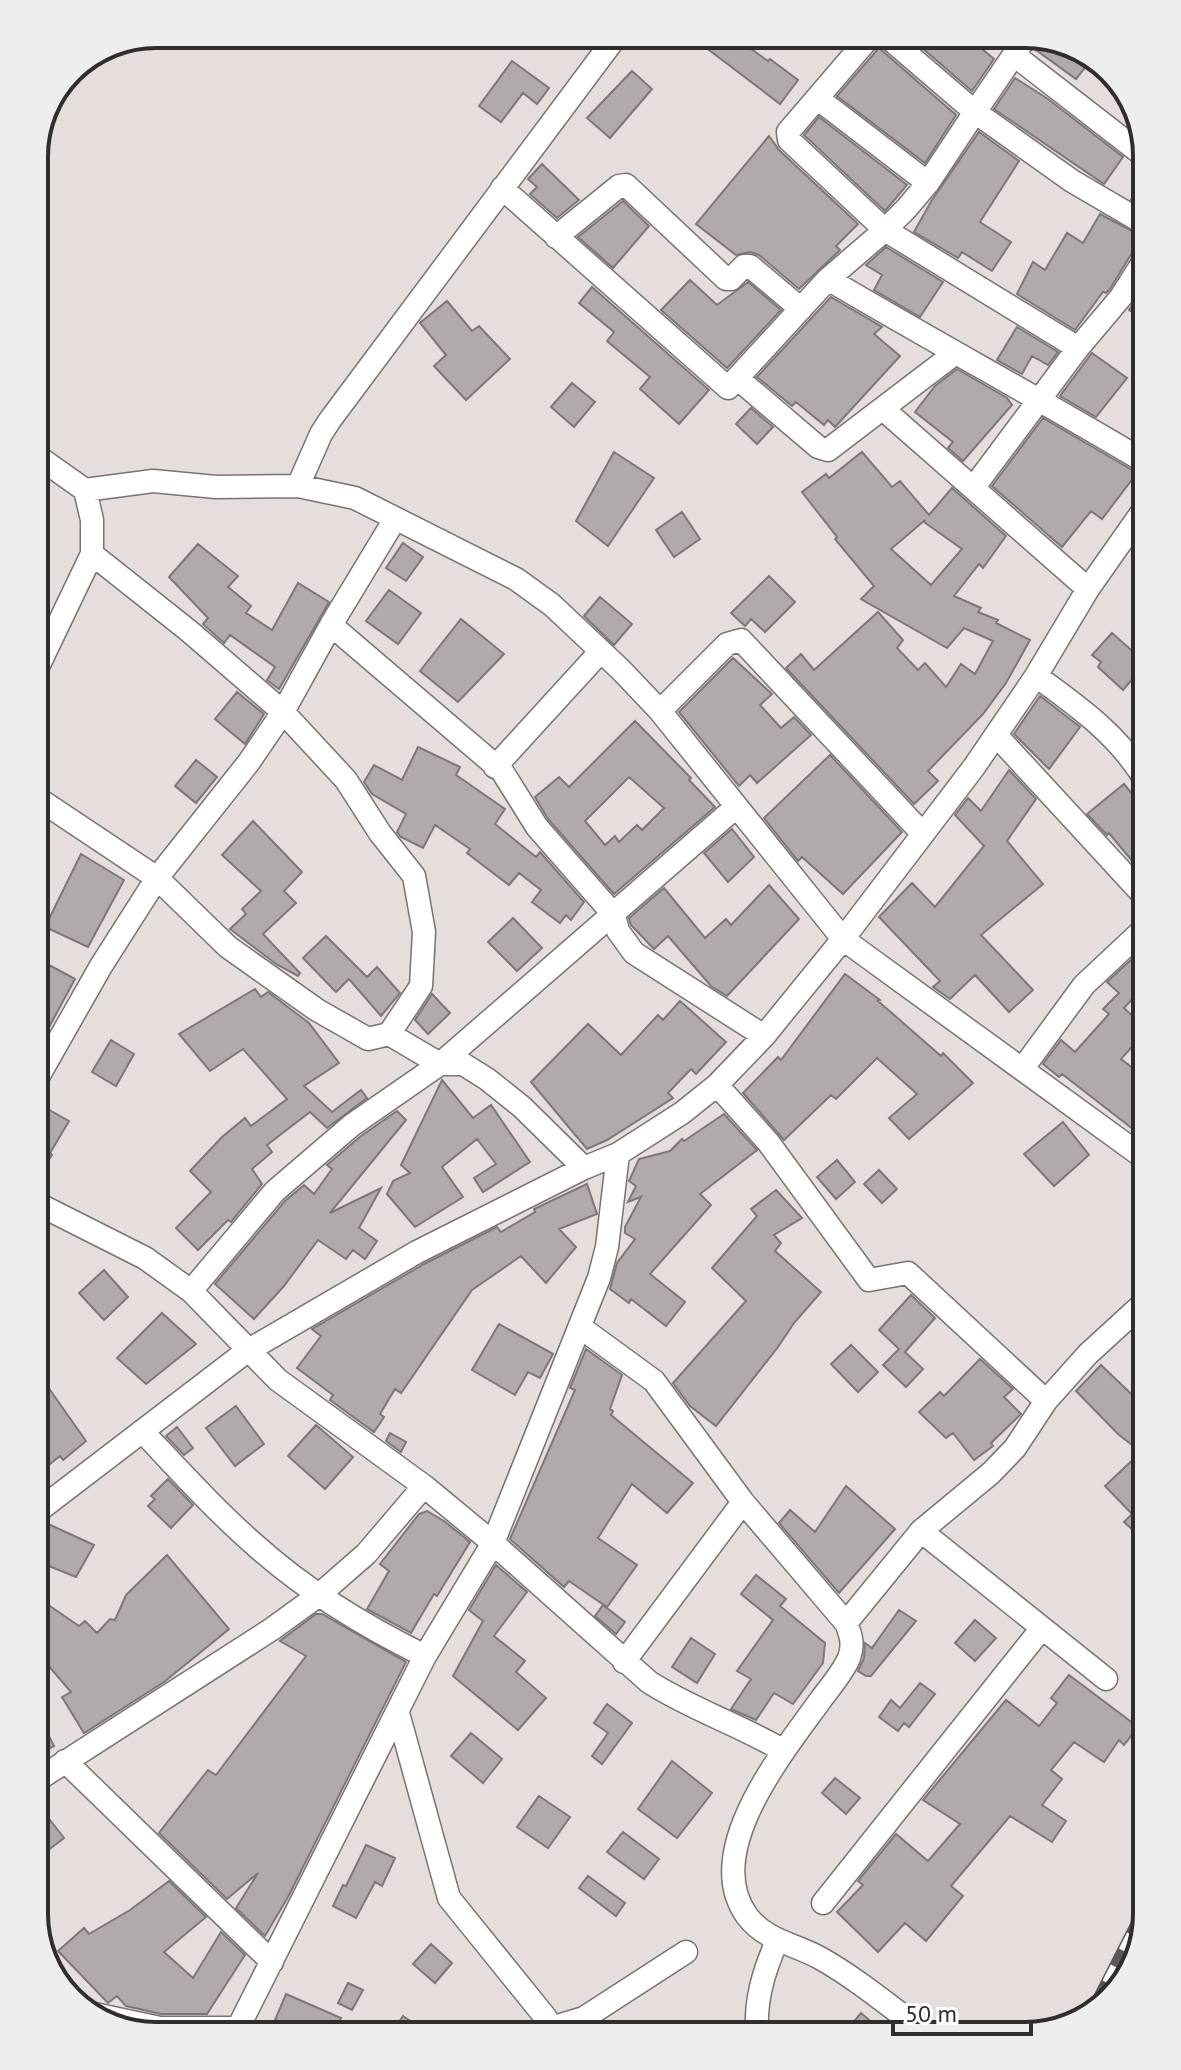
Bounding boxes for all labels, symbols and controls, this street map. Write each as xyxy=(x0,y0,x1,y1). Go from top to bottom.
scale bar xyxy=(893,1986,1031,2036)
text: 50 m xyxy=(905,1998,957,2029)

